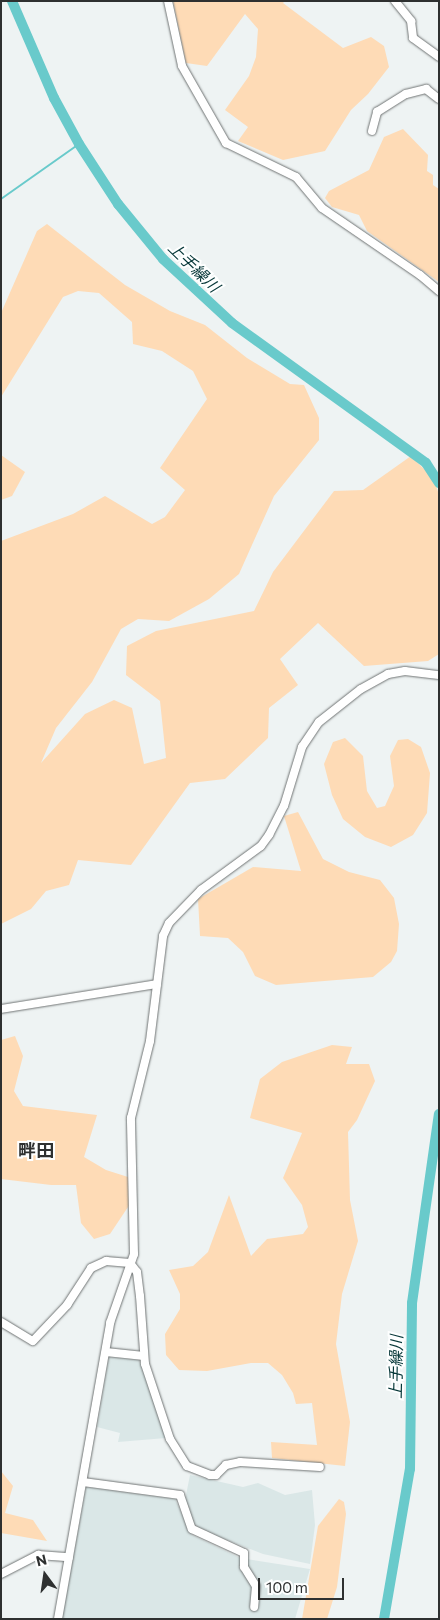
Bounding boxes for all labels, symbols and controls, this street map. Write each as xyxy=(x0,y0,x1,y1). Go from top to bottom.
water label: 上手繰川 xyxy=(164,238,224,296)
district label: 畔田 xyxy=(18,1139,54,1161)
water label: 上手繰川 xyxy=(386,1335,406,1399)
north arrow xyxy=(20,1550,70,1600)
text: N xyxy=(34,1550,48,1569)
scale bar xyxy=(260,1568,346,1600)
text: 100 m xyxy=(266,1578,308,1596)

